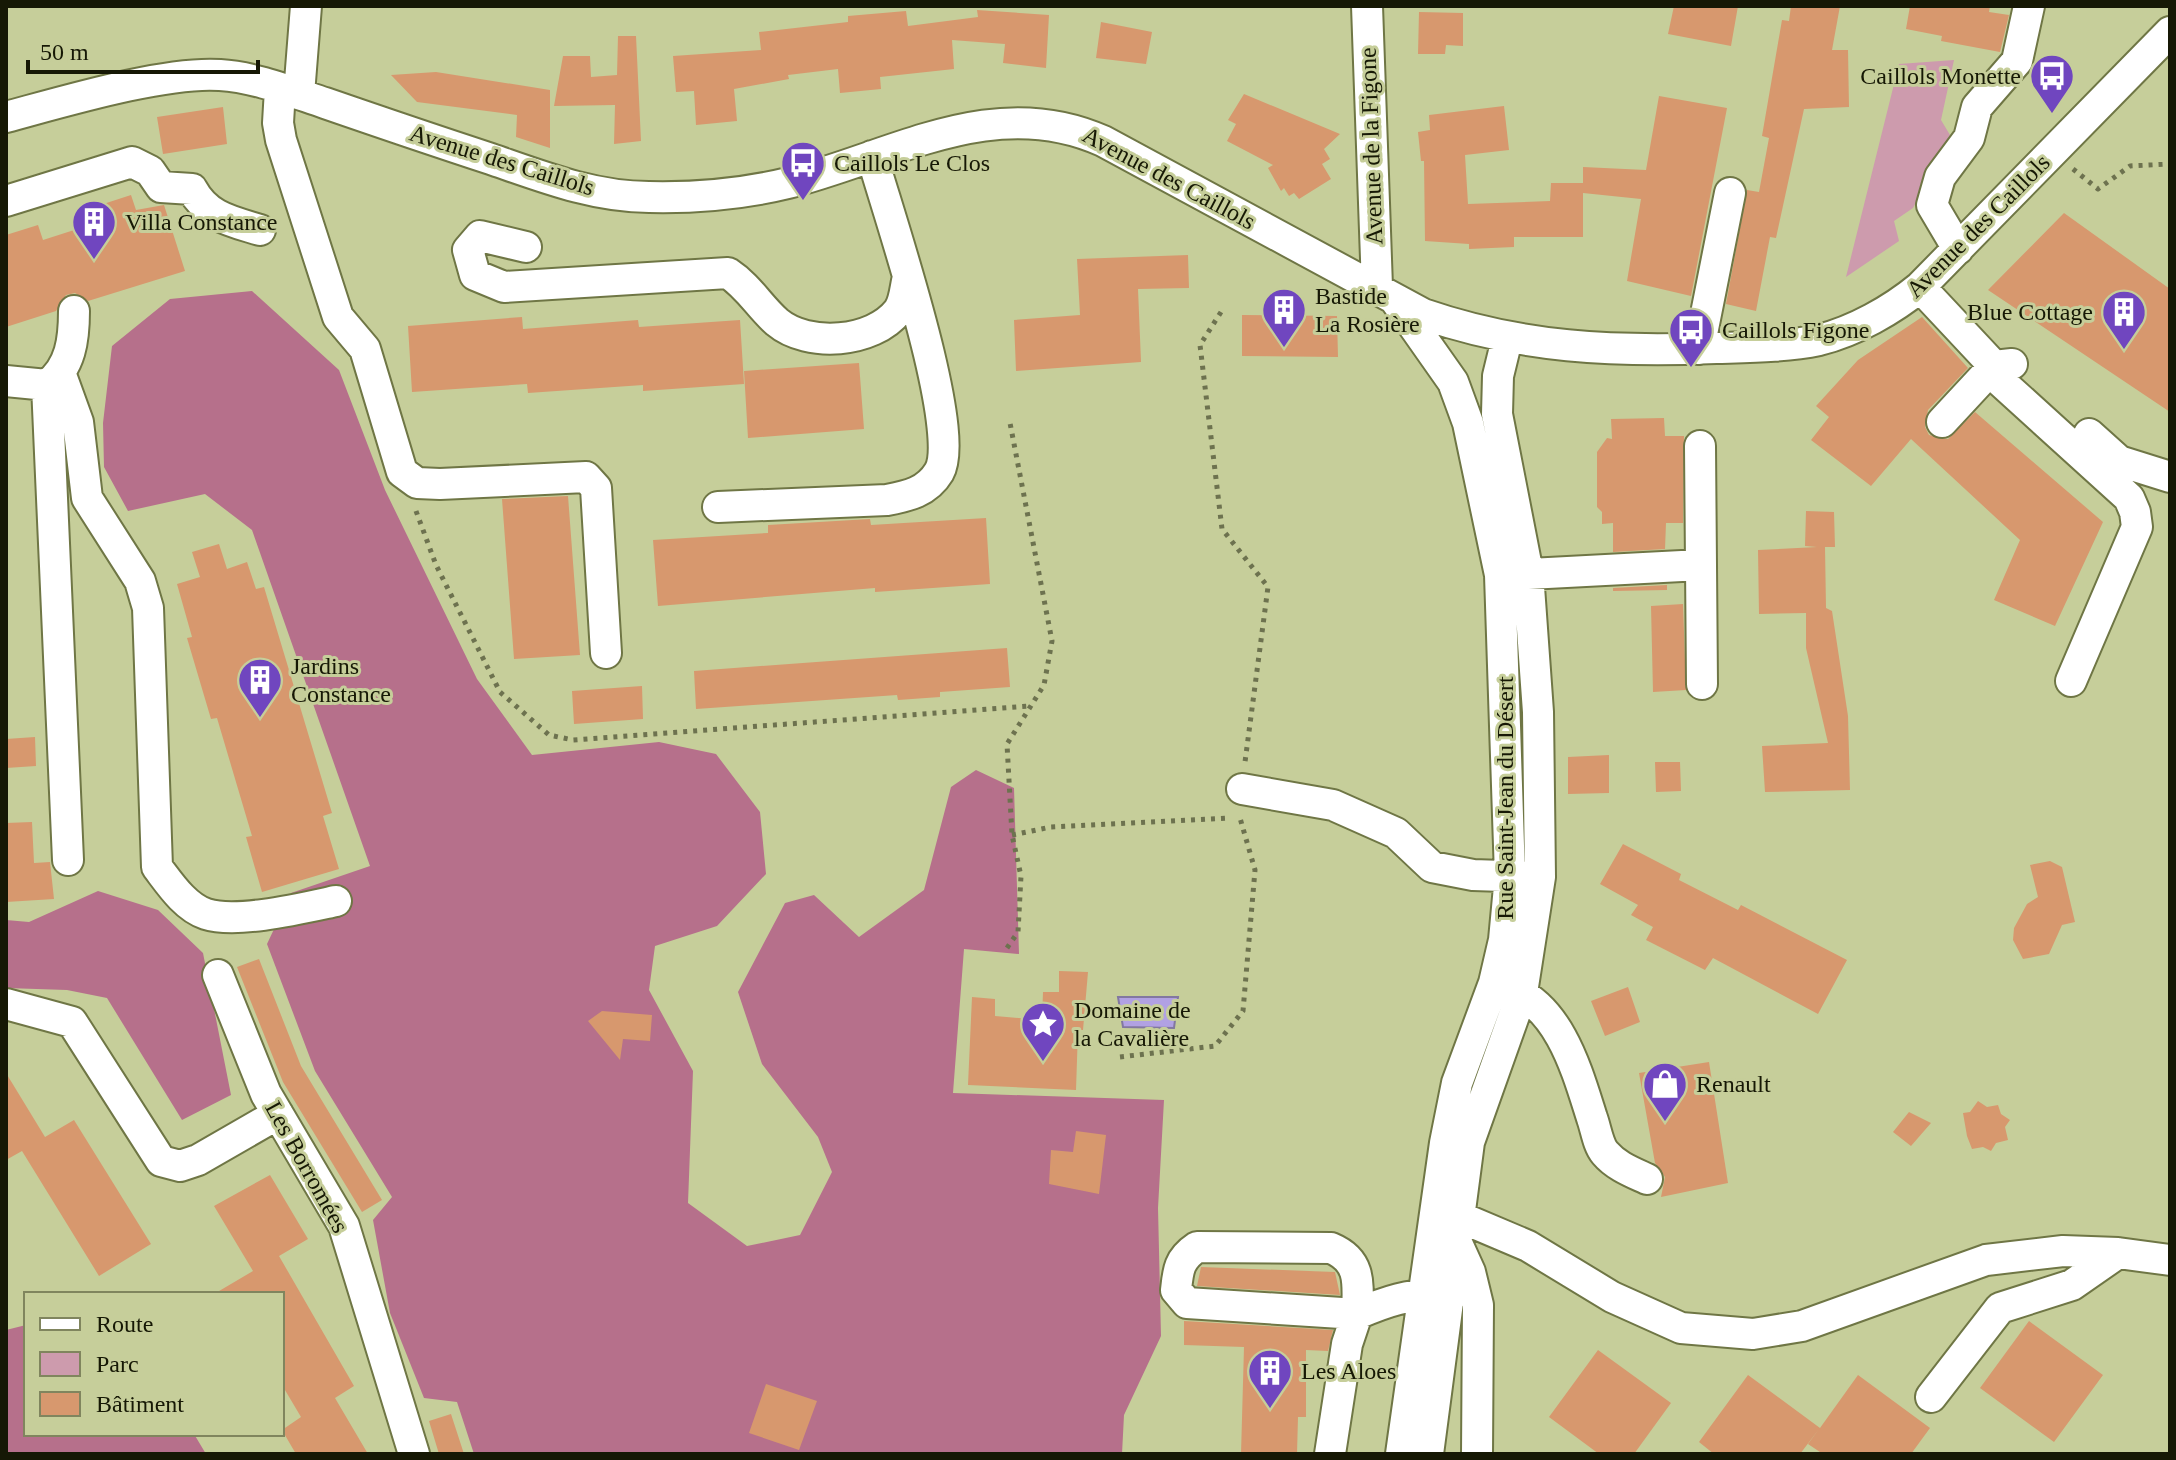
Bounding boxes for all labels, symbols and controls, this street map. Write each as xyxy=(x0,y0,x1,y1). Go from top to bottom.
scale bar xyxy=(28,24,258,74)
text: 50 m xyxy=(40,39,89,65)
street label: Avenue de la Figone xyxy=(1355,47,1387,245)
bus stop icon: Caillols Monette xyxy=(2028,52,2076,115)
place label: Caillols Monette xyxy=(1860,63,2021,89)
street label: Avenue des Caillols xyxy=(407,120,597,200)
street label: Avenue des Caillols xyxy=(1078,122,1260,234)
bus stop icon: Caillols Le Clos xyxy=(779,139,827,202)
street label: Avenue des Caillols xyxy=(1901,149,2055,303)
place label: Caillols Le Clos xyxy=(834,150,990,176)
building icon: Villa Constance xyxy=(70,198,118,261)
place label: Villa Constance xyxy=(125,209,278,235)
place label: Bastide La Rosière xyxy=(1315,283,1420,337)
building icon: Bastide La Rosière xyxy=(1260,286,1308,349)
building icon: Blue Cottage xyxy=(2100,288,2148,351)
place label: Blue Cottage xyxy=(1967,299,2093,325)
bus stop icon: Caillols Figone xyxy=(1667,306,1715,369)
place label: Caillols Figone xyxy=(1722,317,1869,343)
place label: Jardins Constance xyxy=(291,653,391,707)
building icon: Jardins Constance xyxy=(236,656,284,719)
street label: Rue Saint-Jean du Désert xyxy=(1492,676,1518,920)
place label: Domaine de la Cavalière xyxy=(1074,997,1191,1051)
place icon: Domaine de la Cavalière xyxy=(1019,1000,1067,1063)
shop icon: Renault xyxy=(1641,1060,1689,1123)
place label: Renault xyxy=(1696,1071,1771,1097)
street label: Les Borromées xyxy=(260,1097,354,1237)
legend xyxy=(24,1292,284,1436)
text: Route xyxy=(96,1311,153,1337)
building icon: Les Aloes xyxy=(1246,1347,1294,1410)
text: Parc xyxy=(96,1351,139,1377)
place label: Les Aloes xyxy=(1301,1358,1396,1384)
text: Bâtiment xyxy=(96,1391,184,1417)

